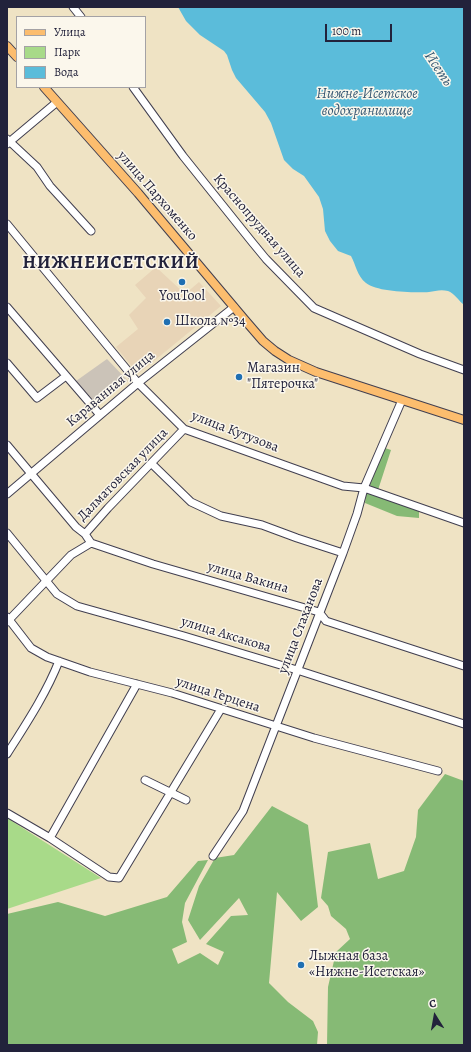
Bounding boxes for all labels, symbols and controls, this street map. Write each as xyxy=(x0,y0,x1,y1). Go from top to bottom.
legend xyxy=(16,16,146,88)
scale bar xyxy=(327,16,394,42)
text: 100 m xyxy=(332,23,361,39)
text: Улица xyxy=(54,24,85,40)
text: Парк xyxy=(54,44,80,60)
water label: Исеть xyxy=(420,48,456,90)
text: Вода xyxy=(54,64,79,80)
water label: Нижне-Исетское водохранилище xyxy=(316,85,418,120)
street label: улица Пархоменко xyxy=(113,148,201,244)
street label: Краснопрудная улица xyxy=(209,171,309,281)
district label: НИЖНЕИСЕТСКИЙ xyxy=(22,253,200,275)
marker: YouTool xyxy=(177,277,187,287)
place label: YouTool xyxy=(159,289,205,305)
place label: Школа №34 xyxy=(175,314,246,330)
marker: Школа №34 xyxy=(162,317,172,327)
street label: Караванная улица xyxy=(63,347,159,431)
place label: Магазин "Пятерочка" xyxy=(247,361,318,394)
marker: Магазин "Пятерочка" xyxy=(234,372,244,382)
street label: улица Кутузова xyxy=(189,408,281,456)
street label: Далматовская улица xyxy=(74,425,172,525)
street label: улица Вакина xyxy=(206,558,290,598)
street label: улица Стаханова xyxy=(275,576,327,676)
street label: улица Аксакова xyxy=(179,613,273,657)
street label: улица Герцена xyxy=(174,674,262,716)
place label: Лыжная база «Нижне-Исетская» xyxy=(309,949,425,982)
marker: Лыжная база «Нижне-Исетская» xyxy=(296,960,306,970)
north arrow xyxy=(415,996,455,1036)
text: С xyxy=(428,996,437,1012)

